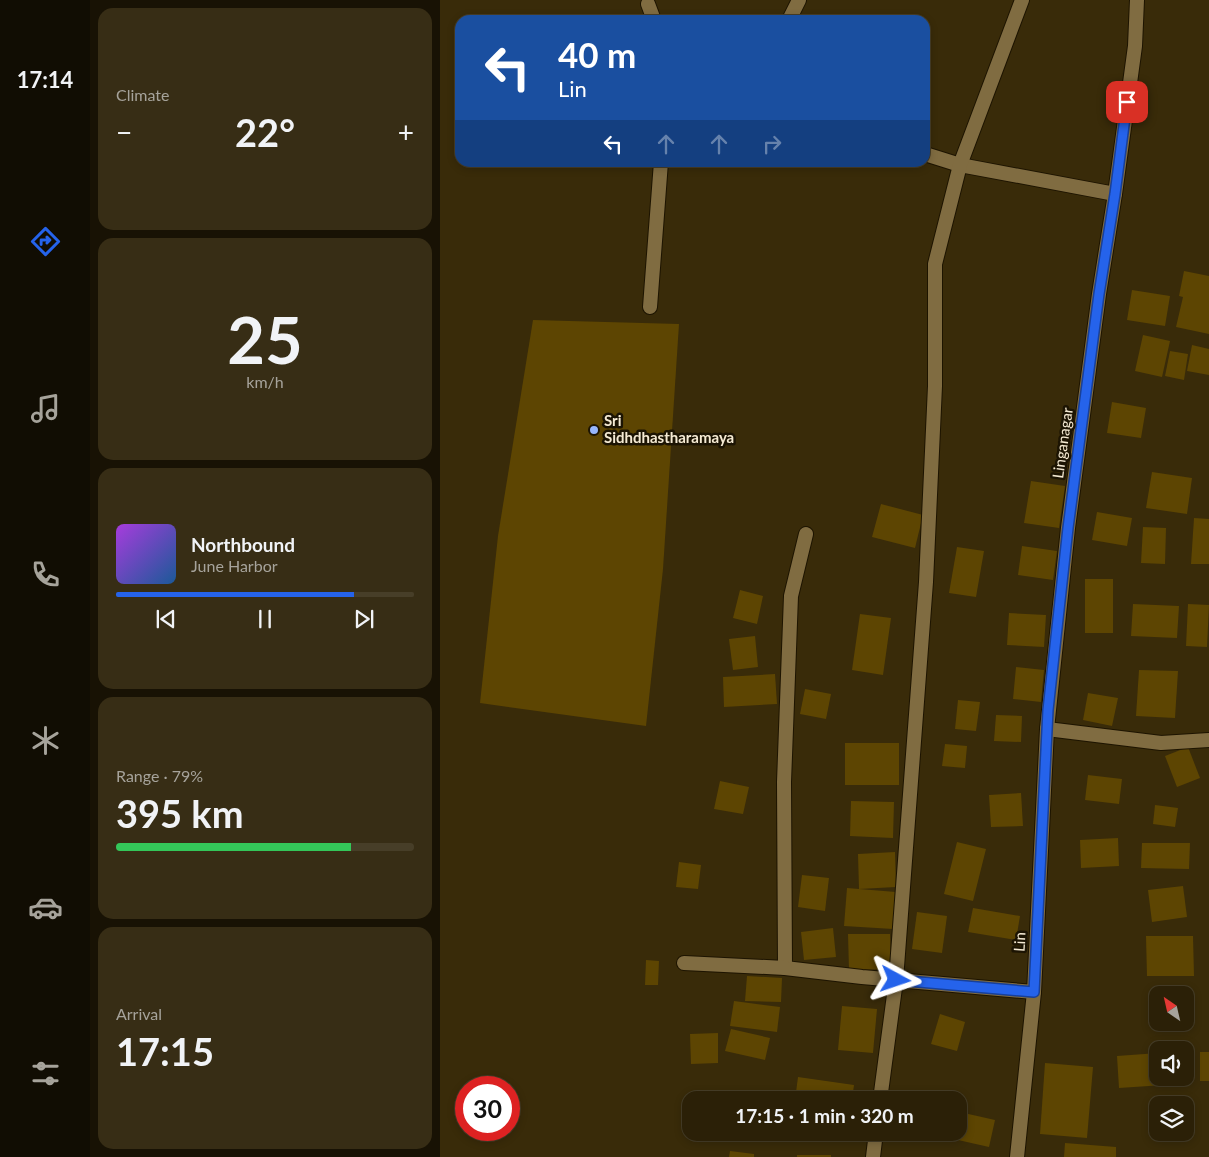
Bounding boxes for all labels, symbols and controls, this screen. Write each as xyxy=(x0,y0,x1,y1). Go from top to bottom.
text: 40 m xyxy=(558,33,636,75)
icon: left xyxy=(475,35,540,100)
text: 17:14 xyxy=(17,66,73,93)
text: Lin xyxy=(558,75,587,102)
pin xyxy=(1106,81,1148,123)
text: Climate xyxy=(116,85,169,104)
icon: arrive xyxy=(1113,88,1141,116)
text: 22° xyxy=(235,109,295,155)
text: − xyxy=(116,115,132,149)
text: + xyxy=(398,115,414,149)
icon: left xyxy=(599,130,627,158)
icon: ahead xyxy=(652,130,680,158)
icon: ahead xyxy=(705,130,733,158)
icon: right xyxy=(758,130,786,158)
icon: directions xyxy=(28,224,63,259)
text: 25 xyxy=(227,300,303,378)
text: km/h xyxy=(246,372,284,391)
icon: music xyxy=(28,391,63,426)
street label: Linganagar xyxy=(1048,406,1076,479)
place label: Sri Sidhdhastharamaya xyxy=(604,411,734,446)
marker: Sri Sidhdhastharamaya xyxy=(588,424,600,436)
text: Northbound xyxy=(191,533,295,556)
text: June Harbor xyxy=(191,556,278,575)
icon: phone xyxy=(28,557,63,592)
icon: previous xyxy=(152,605,180,633)
icon: pause xyxy=(251,605,279,633)
icon: next xyxy=(350,605,378,633)
icon: climate xyxy=(28,723,63,758)
text: Range · 79% xyxy=(116,766,203,785)
text: 395 km xyxy=(116,790,244,836)
icon: car xyxy=(28,890,63,925)
street label: Lin xyxy=(1009,932,1029,952)
position arrow xyxy=(869,953,921,1005)
north arrow xyxy=(1149,986,1194,1031)
map controls xyxy=(1149,986,1194,1141)
text: Arrival xyxy=(116,1004,162,1023)
text: 17:15 xyxy=(116,1028,214,1074)
button: sound xyxy=(1149,1041,1194,1086)
icon: filters xyxy=(28,1056,63,1091)
speed limit sign: 30 xyxy=(455,1076,520,1141)
button: layers xyxy=(1149,1096,1194,1141)
text: 17:15 · 1 min · 320 m xyxy=(735,1104,914,1127)

